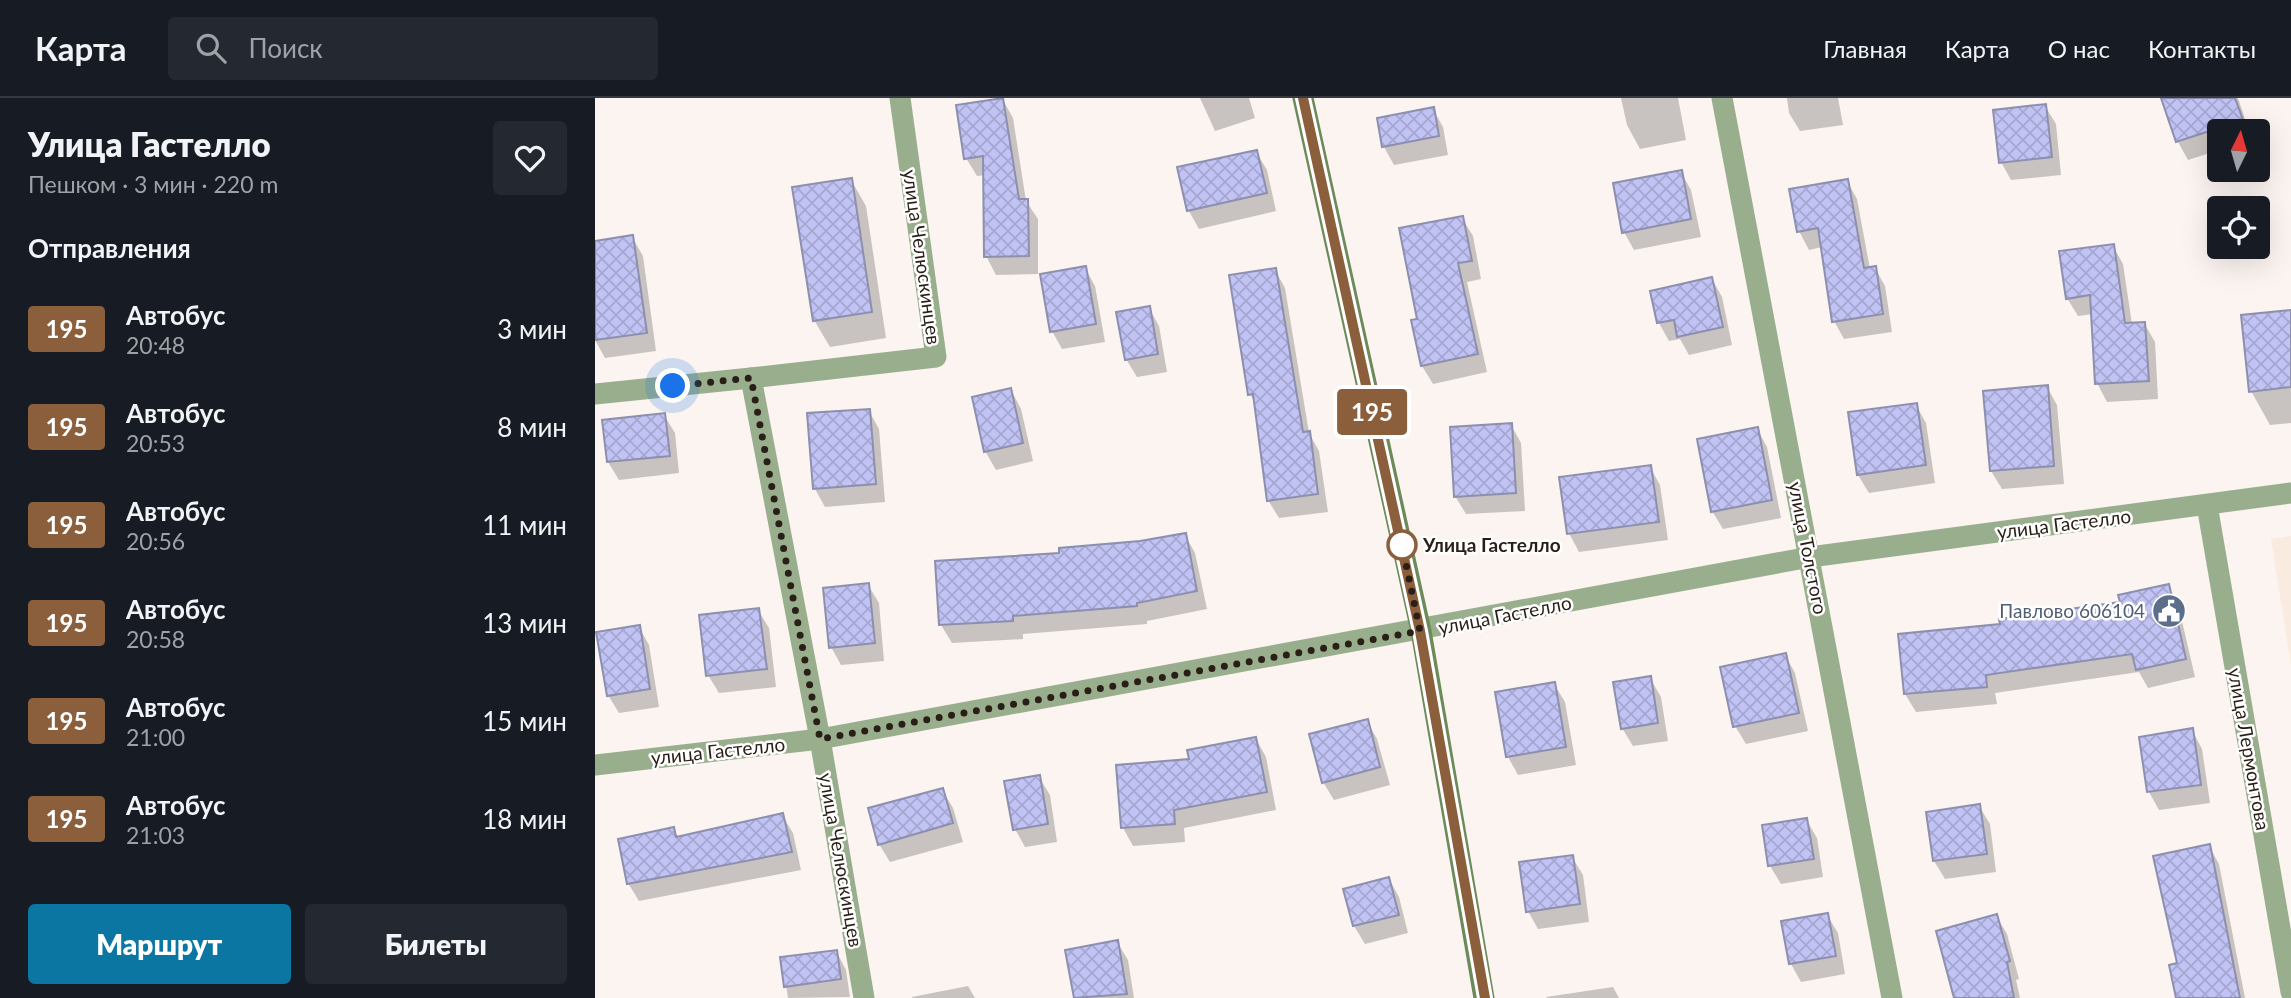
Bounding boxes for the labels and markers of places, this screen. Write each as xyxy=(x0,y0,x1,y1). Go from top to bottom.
marker: Улица Гастелло xyxy=(1387,530,1417,560)
place label: Улица Гастелло xyxy=(1422,533,1561,556)
public building icon: Павлово 606104 xyxy=(2150,592,2188,630)
place label: Павлово 606104 xyxy=(1999,599,2145,622)

